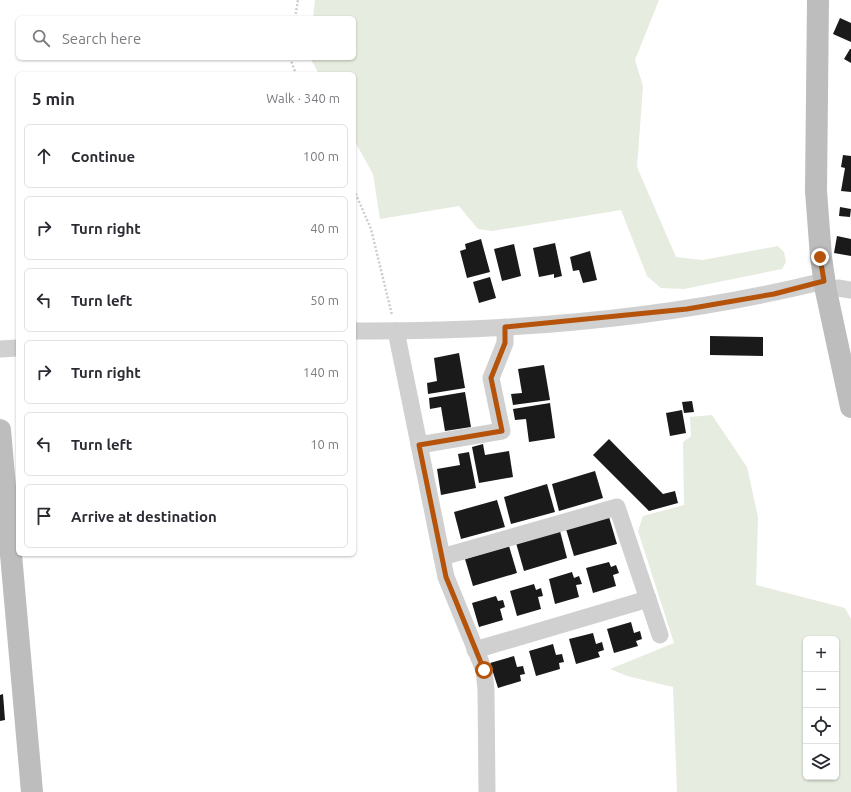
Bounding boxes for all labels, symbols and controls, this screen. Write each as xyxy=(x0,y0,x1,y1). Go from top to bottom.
search box xyxy=(16,16,356,60)
icon: search xyxy=(30,27,52,49)
text: Search here xyxy=(62,30,141,47)
text: 5 min xyxy=(32,89,75,108)
text: Walk · 340 m xyxy=(266,91,340,105)
icon: ahead xyxy=(33,145,55,167)
text: Continue xyxy=(71,148,135,165)
text: 100 m xyxy=(303,149,339,163)
icon: right xyxy=(33,217,55,239)
text: Turn right xyxy=(71,220,141,237)
text: 40 m xyxy=(310,221,339,235)
route end xyxy=(811,248,829,266)
icon: left xyxy=(33,289,55,311)
text: Turn left xyxy=(71,292,132,309)
text: 50 m xyxy=(310,293,339,307)
icon: right xyxy=(33,361,55,383)
text: Turn right xyxy=(71,364,141,381)
text: 140 m xyxy=(303,365,339,379)
icon: left xyxy=(33,433,55,455)
text: Turn left xyxy=(71,436,132,453)
text: 10 m xyxy=(310,437,339,451)
icon: arrive xyxy=(33,505,55,527)
text: Arrive at destination xyxy=(71,508,217,525)
map controls xyxy=(803,636,839,780)
button: + xyxy=(803,636,839,672)
route start xyxy=(475,661,493,679)
button: − xyxy=(803,672,839,708)
button: locate xyxy=(803,708,839,744)
button: layers xyxy=(803,744,839,780)

